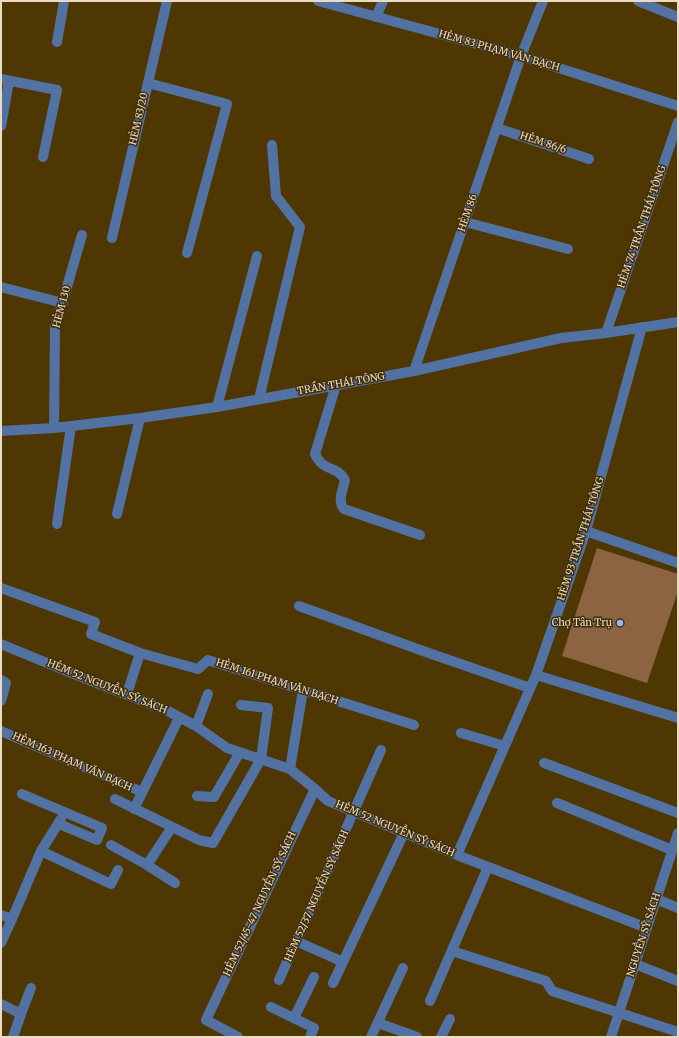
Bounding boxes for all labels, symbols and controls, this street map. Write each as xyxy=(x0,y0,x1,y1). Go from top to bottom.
street label: HẺM 83 PHẠM VĂN BẠCH xyxy=(437,28,561,74)
street label: HẺM 83/20 xyxy=(127,92,151,146)
street label: HẺM 86/6 xyxy=(518,130,568,156)
street label: HẺM 74 TRẦN THÁI TÔNG xyxy=(615,164,669,290)
street label: HẺM 86 xyxy=(456,193,480,233)
street label: HẺM 130 xyxy=(51,285,73,329)
street label: TRẦN THÁI TÔNG xyxy=(296,370,386,398)
street label: HẺM 93 TRẦN THÁI TÔNG xyxy=(555,476,607,602)
place label: Chợ Tân Trụ xyxy=(552,617,612,629)
marker: Chợ Tân Trụ xyxy=(615,618,625,628)
street label: HẺM 161 PHẠM VĂN BẠCH xyxy=(214,656,340,708)
street label: HẺM 52 NGUYỄN SỸ SÁCH xyxy=(45,657,169,717)
street label: HẺM 163 PHẠM VĂN BẠCH xyxy=(10,730,134,794)
street label: HẺM 52 NGUYỄN SỸ SÁCH xyxy=(334,798,456,860)
street label: HẺM 52/37 NGUYỄN SỸ SÁCH xyxy=(282,828,352,964)
street label: HẺM 52/45-47 NGUYỄN SỸ SÁCH xyxy=(221,830,299,978)
street label: NGUYỄN SỸ SÁCH xyxy=(625,891,663,979)

